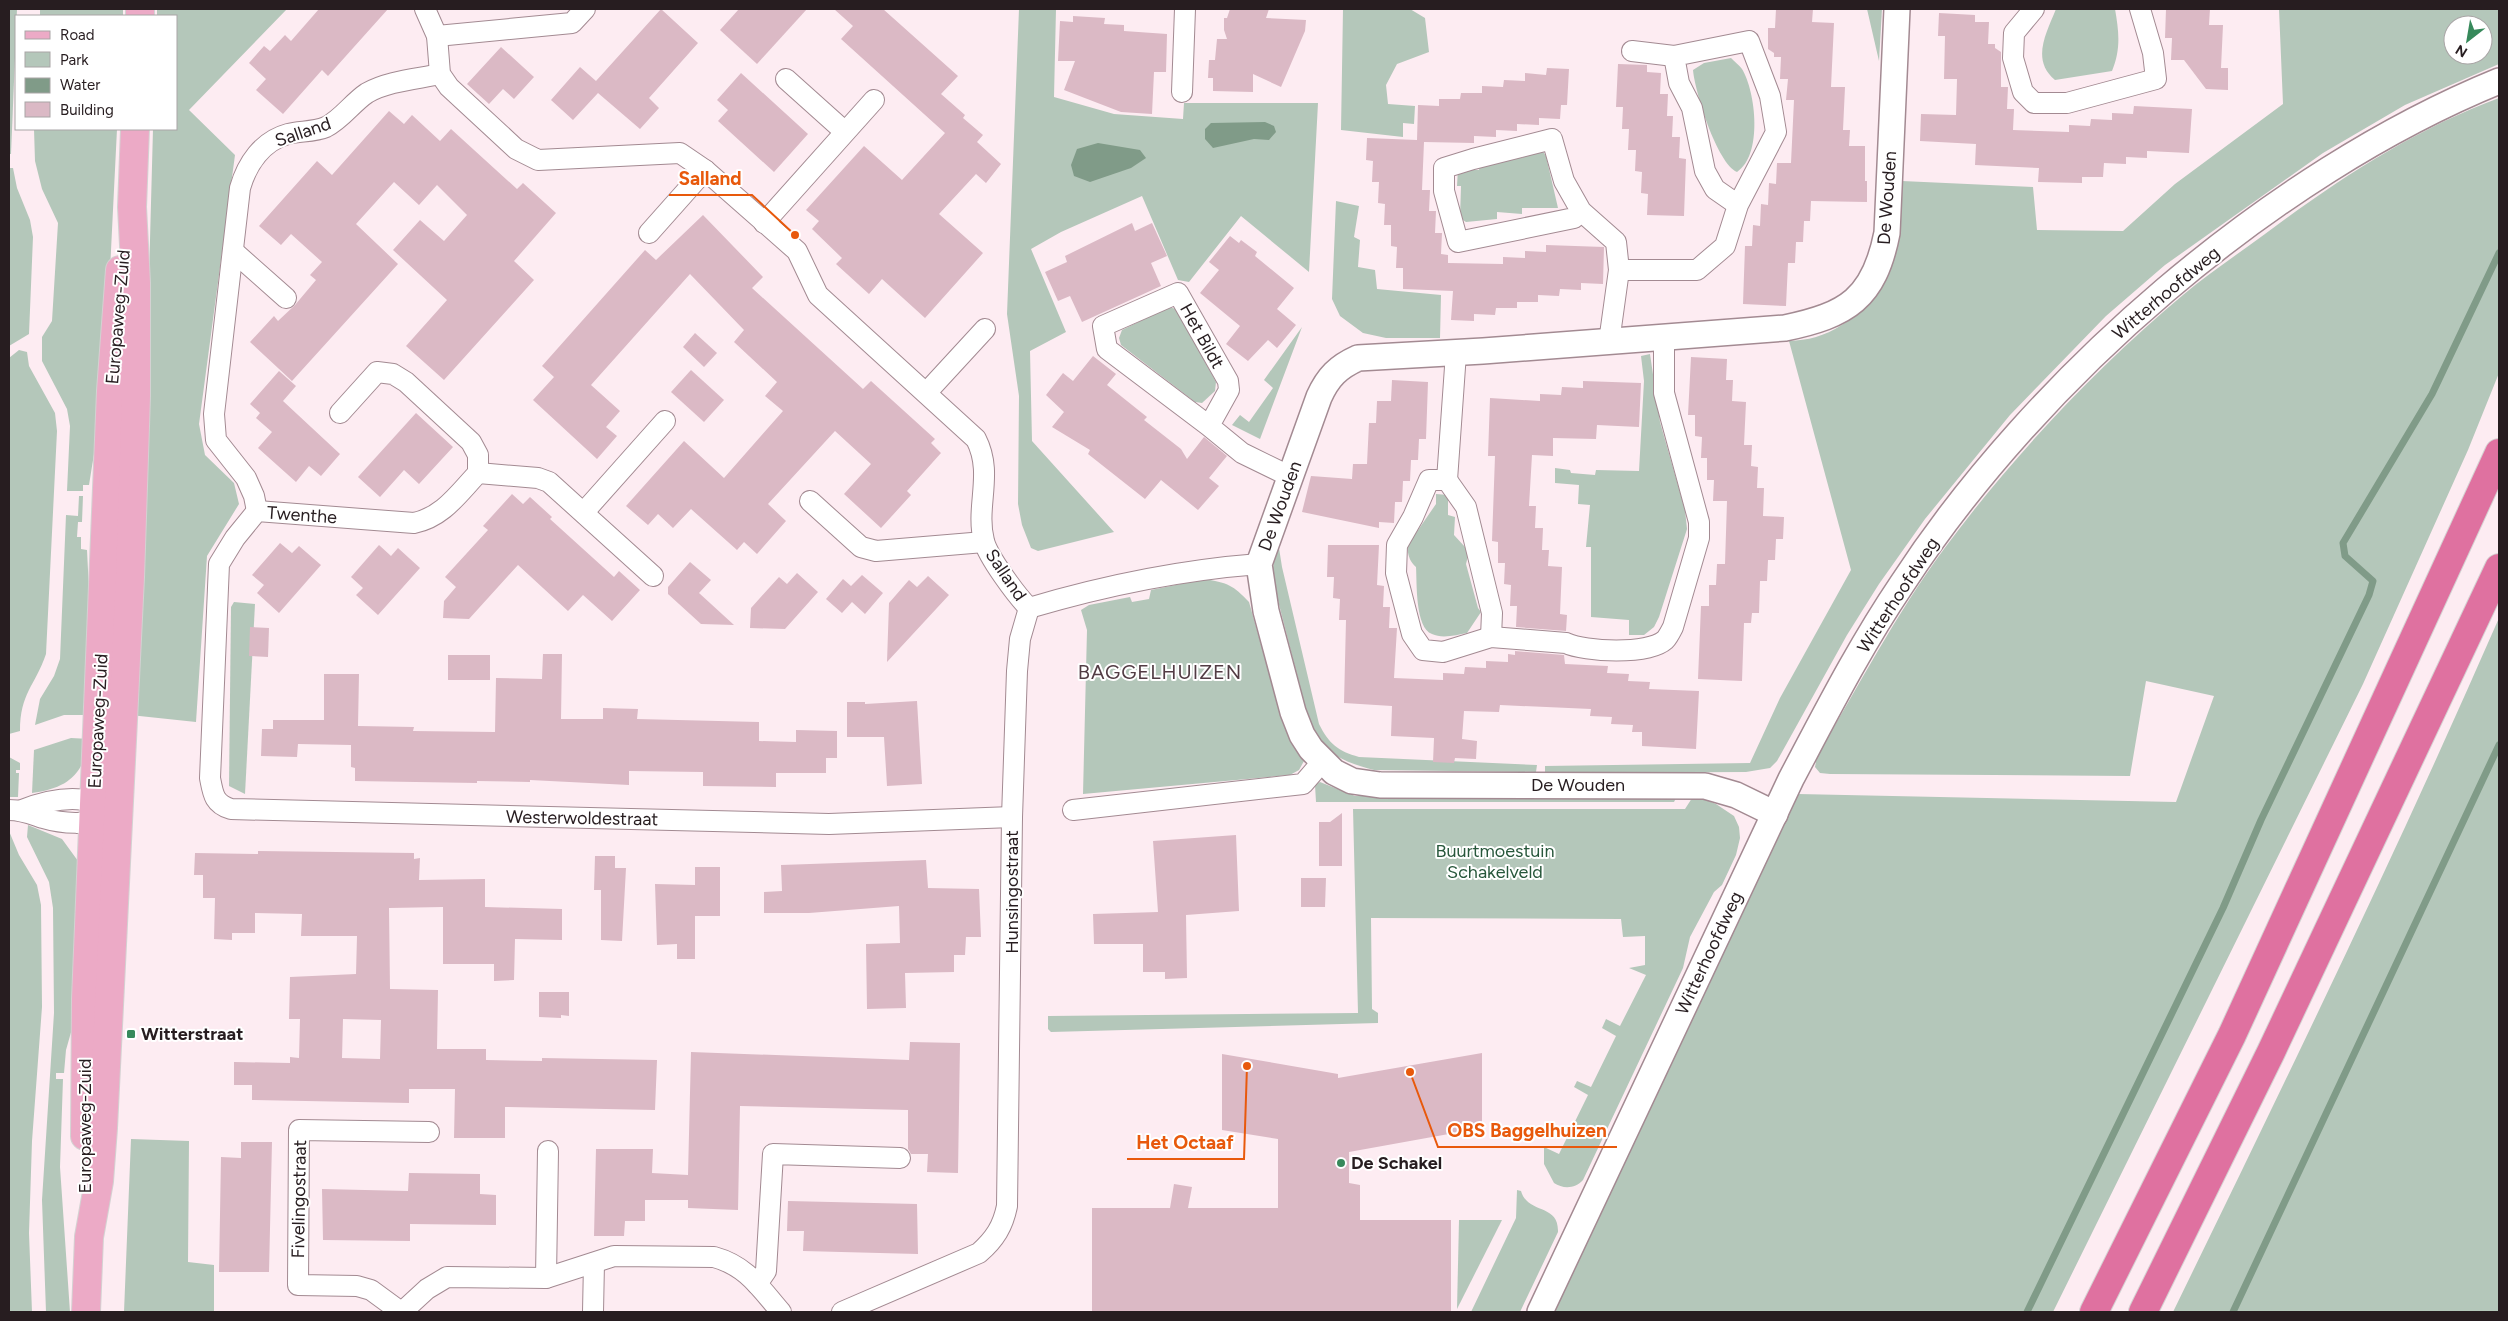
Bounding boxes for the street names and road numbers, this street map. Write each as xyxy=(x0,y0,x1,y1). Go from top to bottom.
street label: Salland xyxy=(272,112,334,152)
street label: De Wouden xyxy=(1873,150,1901,246)
street label: Witterhoofdweg xyxy=(2108,242,2224,344)
street label: Europaweg-Zuid xyxy=(101,249,135,385)
street label: Het Bildt xyxy=(1175,300,1229,373)
street label: De Wouden xyxy=(1254,458,1306,554)
street label: Twenthe xyxy=(266,502,338,528)
street label: Witterhoofdweg xyxy=(1852,533,1944,657)
street label: Salland xyxy=(981,545,1031,605)
street label: Europaweg-Zuid xyxy=(83,653,113,789)
street label: De Wouden xyxy=(1531,774,1625,796)
street label: Westerwoldestraat xyxy=(506,806,659,830)
street label: Hunsingostraat xyxy=(1001,830,1023,954)
street label: Witterhoofdweg xyxy=(1671,888,1747,1018)
street label: Europaweg-Zuid xyxy=(74,1058,96,1194)
street label: Fivelingostraat xyxy=(287,1139,311,1258)

